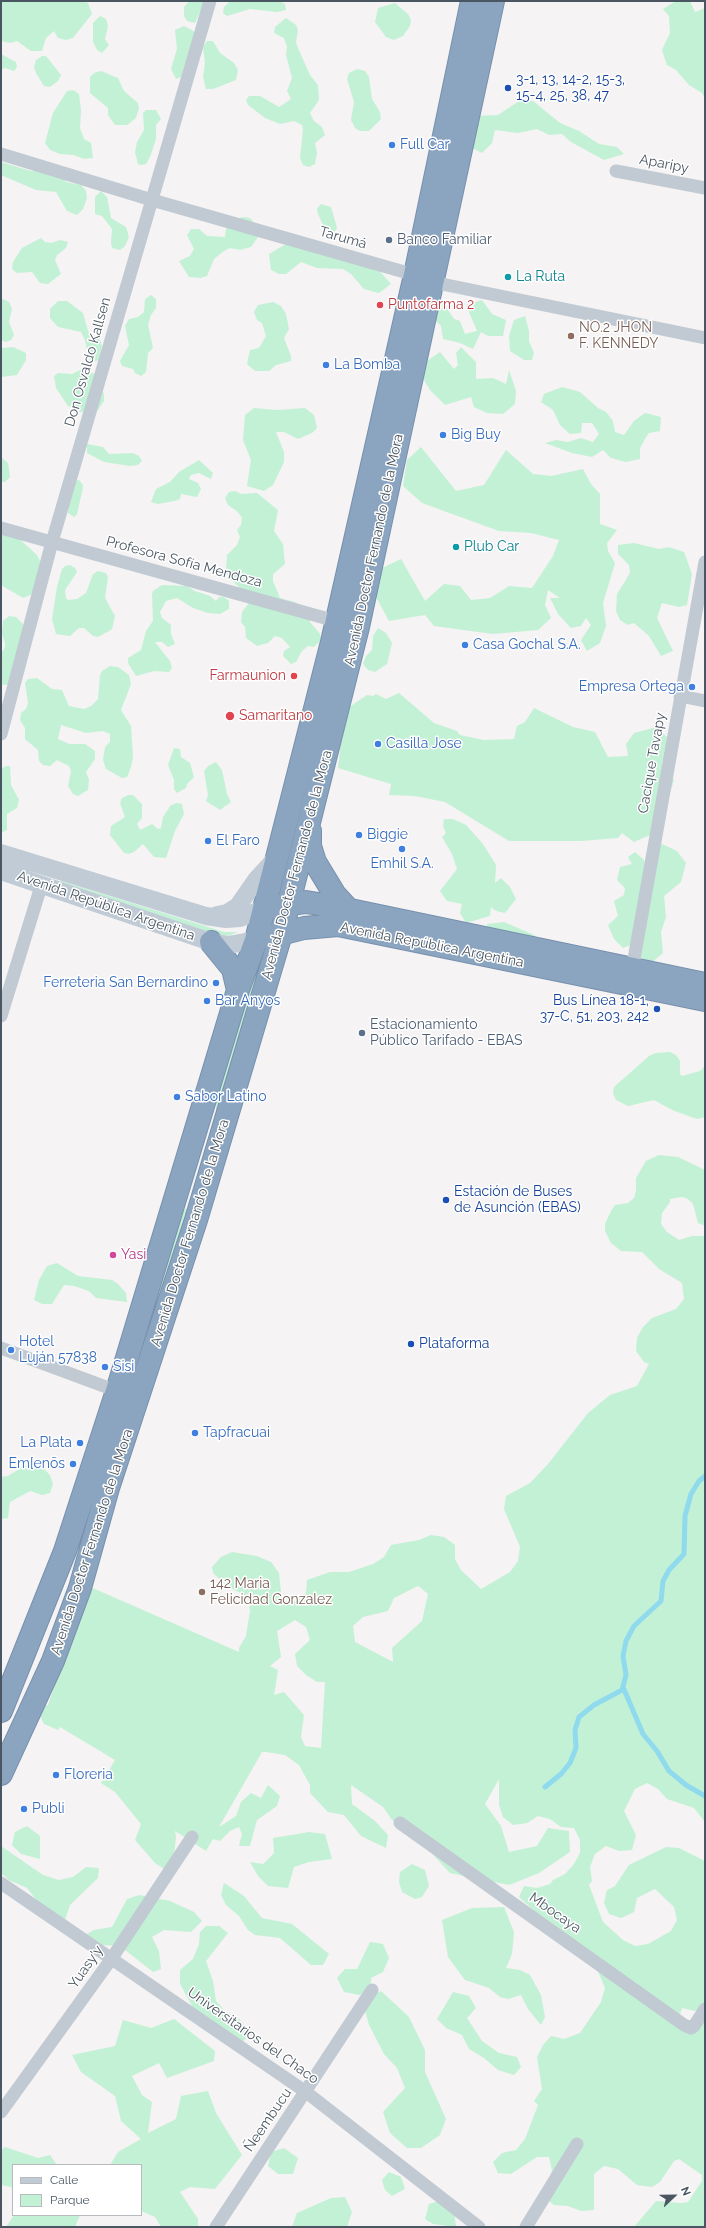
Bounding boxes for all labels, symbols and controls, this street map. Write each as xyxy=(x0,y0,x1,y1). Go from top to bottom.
place label: 3-1, 13, 14-2, 15-3, 15-4, 25, 38, 47 xyxy=(516,72,625,104)
marker: 3-1, 13, 14-2, 15-3, 15-4, 25, 38, 47 xyxy=(503,83,513,93)
place label: Full Car xyxy=(400,137,449,153)
marker: Full Car xyxy=(387,140,397,150)
street label: Aparipy xyxy=(638,151,690,177)
street label: Tarumá xyxy=(317,223,369,253)
place label: Banco Familiar xyxy=(397,232,492,248)
marker: Banco Familiar xyxy=(384,235,394,245)
place label: La Ruta xyxy=(516,269,565,285)
marker: La Ruta xyxy=(503,272,513,282)
street label: Don Osvaldo Kallsen xyxy=(61,295,115,429)
place label: Puntofarma 2 xyxy=(388,297,474,313)
marker: Puntofarma 2 xyxy=(375,300,385,310)
place label: NO.2 JHON F. KENNEDY xyxy=(579,320,658,352)
marker: NO.2 JHON F. KENNEDY xyxy=(566,331,576,341)
place label: La Bomba xyxy=(334,357,400,373)
marker: La Bomba xyxy=(321,360,331,370)
place label: Big Buy xyxy=(451,427,501,443)
marker: Big Buy xyxy=(438,430,448,440)
street label: Avenida Doctor Fernando de la Mora xyxy=(341,432,407,668)
street label: Profesora Sofía Mendoza xyxy=(104,533,264,591)
place label: Plub Car xyxy=(464,539,519,555)
marker: Plub Car xyxy=(451,542,461,552)
place label: Casa Gochal S.A. xyxy=(473,637,581,653)
marker: Casa Gochal S.A. xyxy=(460,640,470,650)
place label: Farmaunion xyxy=(210,668,286,684)
marker: Farmaunion xyxy=(289,671,299,681)
place label: Empresa Ortega xyxy=(579,679,684,695)
marker: Empresa Ortega xyxy=(687,682,697,692)
place label: Samaritano xyxy=(239,708,312,724)
marker: Samaritano xyxy=(224,710,236,722)
street label: Cacique Tavapy xyxy=(635,711,669,815)
place label: Casilla Jose xyxy=(386,736,462,752)
marker: Casilla Jose xyxy=(373,739,383,749)
street label: Avenida Doctor Fernando de la Mora xyxy=(258,748,336,982)
place label: Biggie xyxy=(367,827,408,843)
marker: Biggie xyxy=(354,830,364,840)
place label: El Faro xyxy=(216,833,260,849)
marker: El Faro xyxy=(203,836,213,846)
marker: Emhil S.A. xyxy=(397,844,407,854)
place label: Emhil S.A. xyxy=(370,856,434,872)
street label: Avenida República Argentina xyxy=(15,868,197,944)
street label: Avenida República Argentina xyxy=(339,919,525,971)
place label: Ferreteria San Bernardino xyxy=(43,975,208,991)
marker: Ferreteria San Bernardino xyxy=(211,978,221,988)
place label: Bar Anyos xyxy=(215,993,280,1009)
place label: Bus Línea 18-1, 37-C, 51, 203, 242 xyxy=(540,993,649,1026)
marker: Bar Anyos xyxy=(202,996,212,1006)
marker: Bus Línea 18-1, 37-C, 51, 203, 242 xyxy=(652,1004,662,1014)
place label: Estacionamiento Público Tarifado - EBAS xyxy=(370,1017,522,1050)
marker: Estacionamiento Público Tarifado - EBAS xyxy=(357,1028,367,1038)
place label: Sabor Latino xyxy=(185,1089,267,1105)
marker: Sabor Latino xyxy=(172,1092,182,1102)
street label: Avenida Doctor Fernando de la Mora xyxy=(147,1117,233,1349)
place label: Estación de Buses de Asunción (EBAS) xyxy=(454,1184,581,1216)
marker: Estación de Buses de Asunción (EBAS) xyxy=(441,1195,451,1205)
place label: Yasi xyxy=(121,1247,146,1263)
marker: Yasi xyxy=(108,1250,118,1260)
place label: Hotel Luján 57838 xyxy=(19,1334,97,1366)
place label: Plataforma xyxy=(419,1336,489,1352)
marker: Plataforma xyxy=(406,1339,416,1349)
marker: Hotel Luján 57838 xyxy=(6,1345,16,1355)
place label: Sisi xyxy=(113,1359,134,1375)
marker: Sisi xyxy=(100,1362,110,1372)
place label: Tapfracuai xyxy=(203,1425,270,1441)
street label: Avenida Doctor Fernando de la Mora xyxy=(47,1427,137,1657)
marker: Tapfracuai xyxy=(190,1428,200,1438)
place label: La Plata xyxy=(20,1435,72,1451)
marker: La Plata xyxy=(75,1438,85,1448)
place label: Em[enõs xyxy=(9,1456,65,1472)
marker: Em[enõs xyxy=(68,1459,78,1469)
place label: 142 Maria Felicidad Gonzalez xyxy=(210,1576,332,1608)
marker: 142 Maria Felicidad Gonzalez xyxy=(197,1587,207,1597)
place label: Floreria xyxy=(64,1767,113,1783)
marker: Floreria xyxy=(51,1770,61,1780)
place label: Publi xyxy=(32,1801,65,1817)
marker: Publi xyxy=(19,1804,29,1814)
street label: Mbocaya xyxy=(526,1889,584,1937)
street label: Yuasy'y xyxy=(65,1942,107,1992)
street label: Universitarios del Chaco xyxy=(184,1984,322,2088)
street label: Ñeembucu xyxy=(241,2085,295,2155)
legend xyxy=(12,2164,142,2216)
text: Calle xyxy=(50,2173,78,2187)
north arrow xyxy=(654,2176,694,2216)
text: N xyxy=(678,2185,693,2198)
text: Parque xyxy=(50,2193,90,2207)

